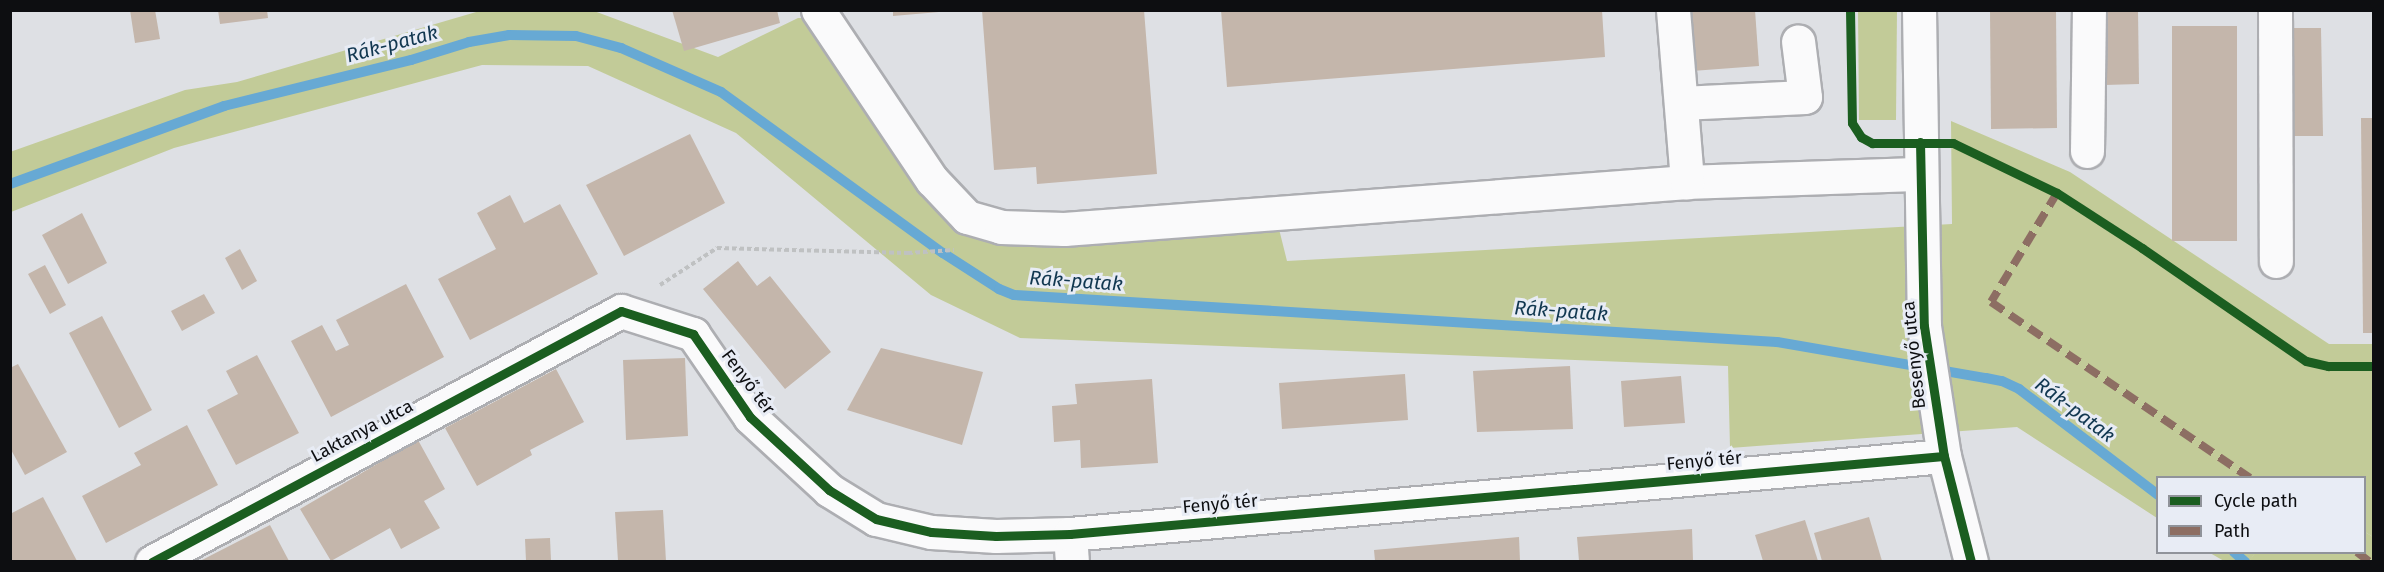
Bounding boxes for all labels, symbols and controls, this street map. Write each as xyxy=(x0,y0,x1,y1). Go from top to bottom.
water label: Rák-patak xyxy=(344,20,440,68)
water label: Rák-patak xyxy=(1028,266,1124,296)
water label: Rák-patak xyxy=(1513,296,1609,326)
street label: Besenyő utca xyxy=(1898,300,1930,410)
street label: Fenyő tér xyxy=(717,345,779,419)
water label: Rák-patak xyxy=(2030,372,2120,448)
street label: Laktanya utca xyxy=(307,395,417,467)
street label: Fenyő tér xyxy=(1665,447,1743,475)
legend xyxy=(2156,476,2366,554)
street label: Fenyő tér xyxy=(1181,490,1259,518)
text: Cycle path xyxy=(2214,490,2298,512)
text: Path xyxy=(2214,520,2250,542)

